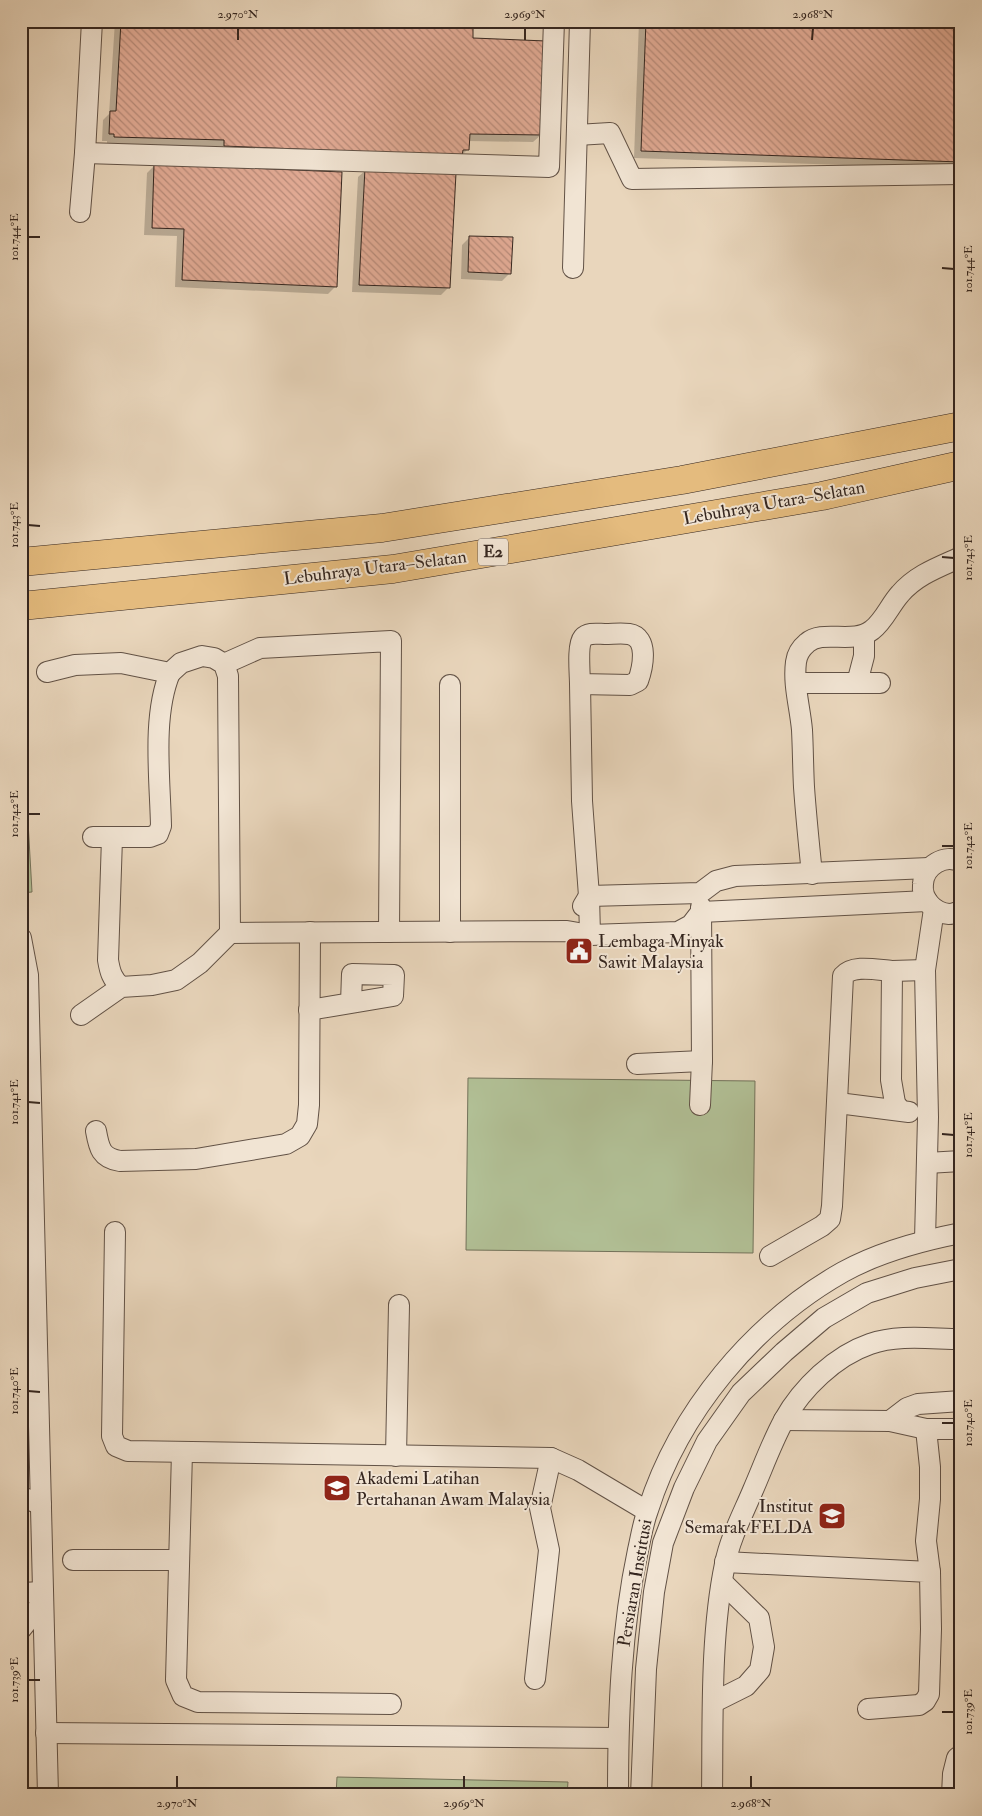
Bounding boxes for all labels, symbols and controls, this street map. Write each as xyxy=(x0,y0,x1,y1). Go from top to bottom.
text: 2.970°N xyxy=(217,7,259,22)
text: 2.969°N xyxy=(504,7,546,22)
text: 2.968°N xyxy=(792,7,834,22)
text: 101.744°E xyxy=(7,213,22,261)
text: 101.744°E xyxy=(961,245,976,293)
street label: Lebuhraya Utara–Selatan xyxy=(681,476,867,530)
text: 101.743°E xyxy=(7,502,22,548)
text: 101.743°E xyxy=(961,535,976,581)
road number: E2 xyxy=(478,538,508,566)
street label: Lebuhraya Utara–Selatan xyxy=(282,545,468,591)
text: 101.742°E xyxy=(7,790,22,838)
text: 101.742°E xyxy=(961,822,976,870)
place label: Lembaga Minyak Sawit Malaysia xyxy=(598,930,724,974)
public building icon: Lembaga Minyak Sawit Malaysia xyxy=(564,936,594,966)
text: 101.741°E xyxy=(7,1079,22,1125)
text: 101.741°E xyxy=(961,1112,976,1158)
text: 101.740°E xyxy=(7,1367,22,1415)
text: 101.740°E xyxy=(961,1399,976,1447)
place label: Akademi Latihan Pertahanan Awam Malaysia xyxy=(355,1467,551,1511)
school or university icon: Akademi Latihan Pertahanan Awam Malaysia xyxy=(322,1473,352,1503)
place label: Institut Semarak FELDA xyxy=(684,1495,814,1539)
school or university icon: Institut Semarak FELDA xyxy=(817,1501,847,1531)
street label: Persiaran Institusi xyxy=(612,1517,658,1649)
text: 101.739°E xyxy=(7,1657,22,1703)
text: 101.739°E xyxy=(961,1689,976,1735)
text: 2.970°N xyxy=(156,1796,198,1811)
text: 2.969°N xyxy=(443,1796,485,1811)
text: 2.968°N xyxy=(730,1796,772,1811)

